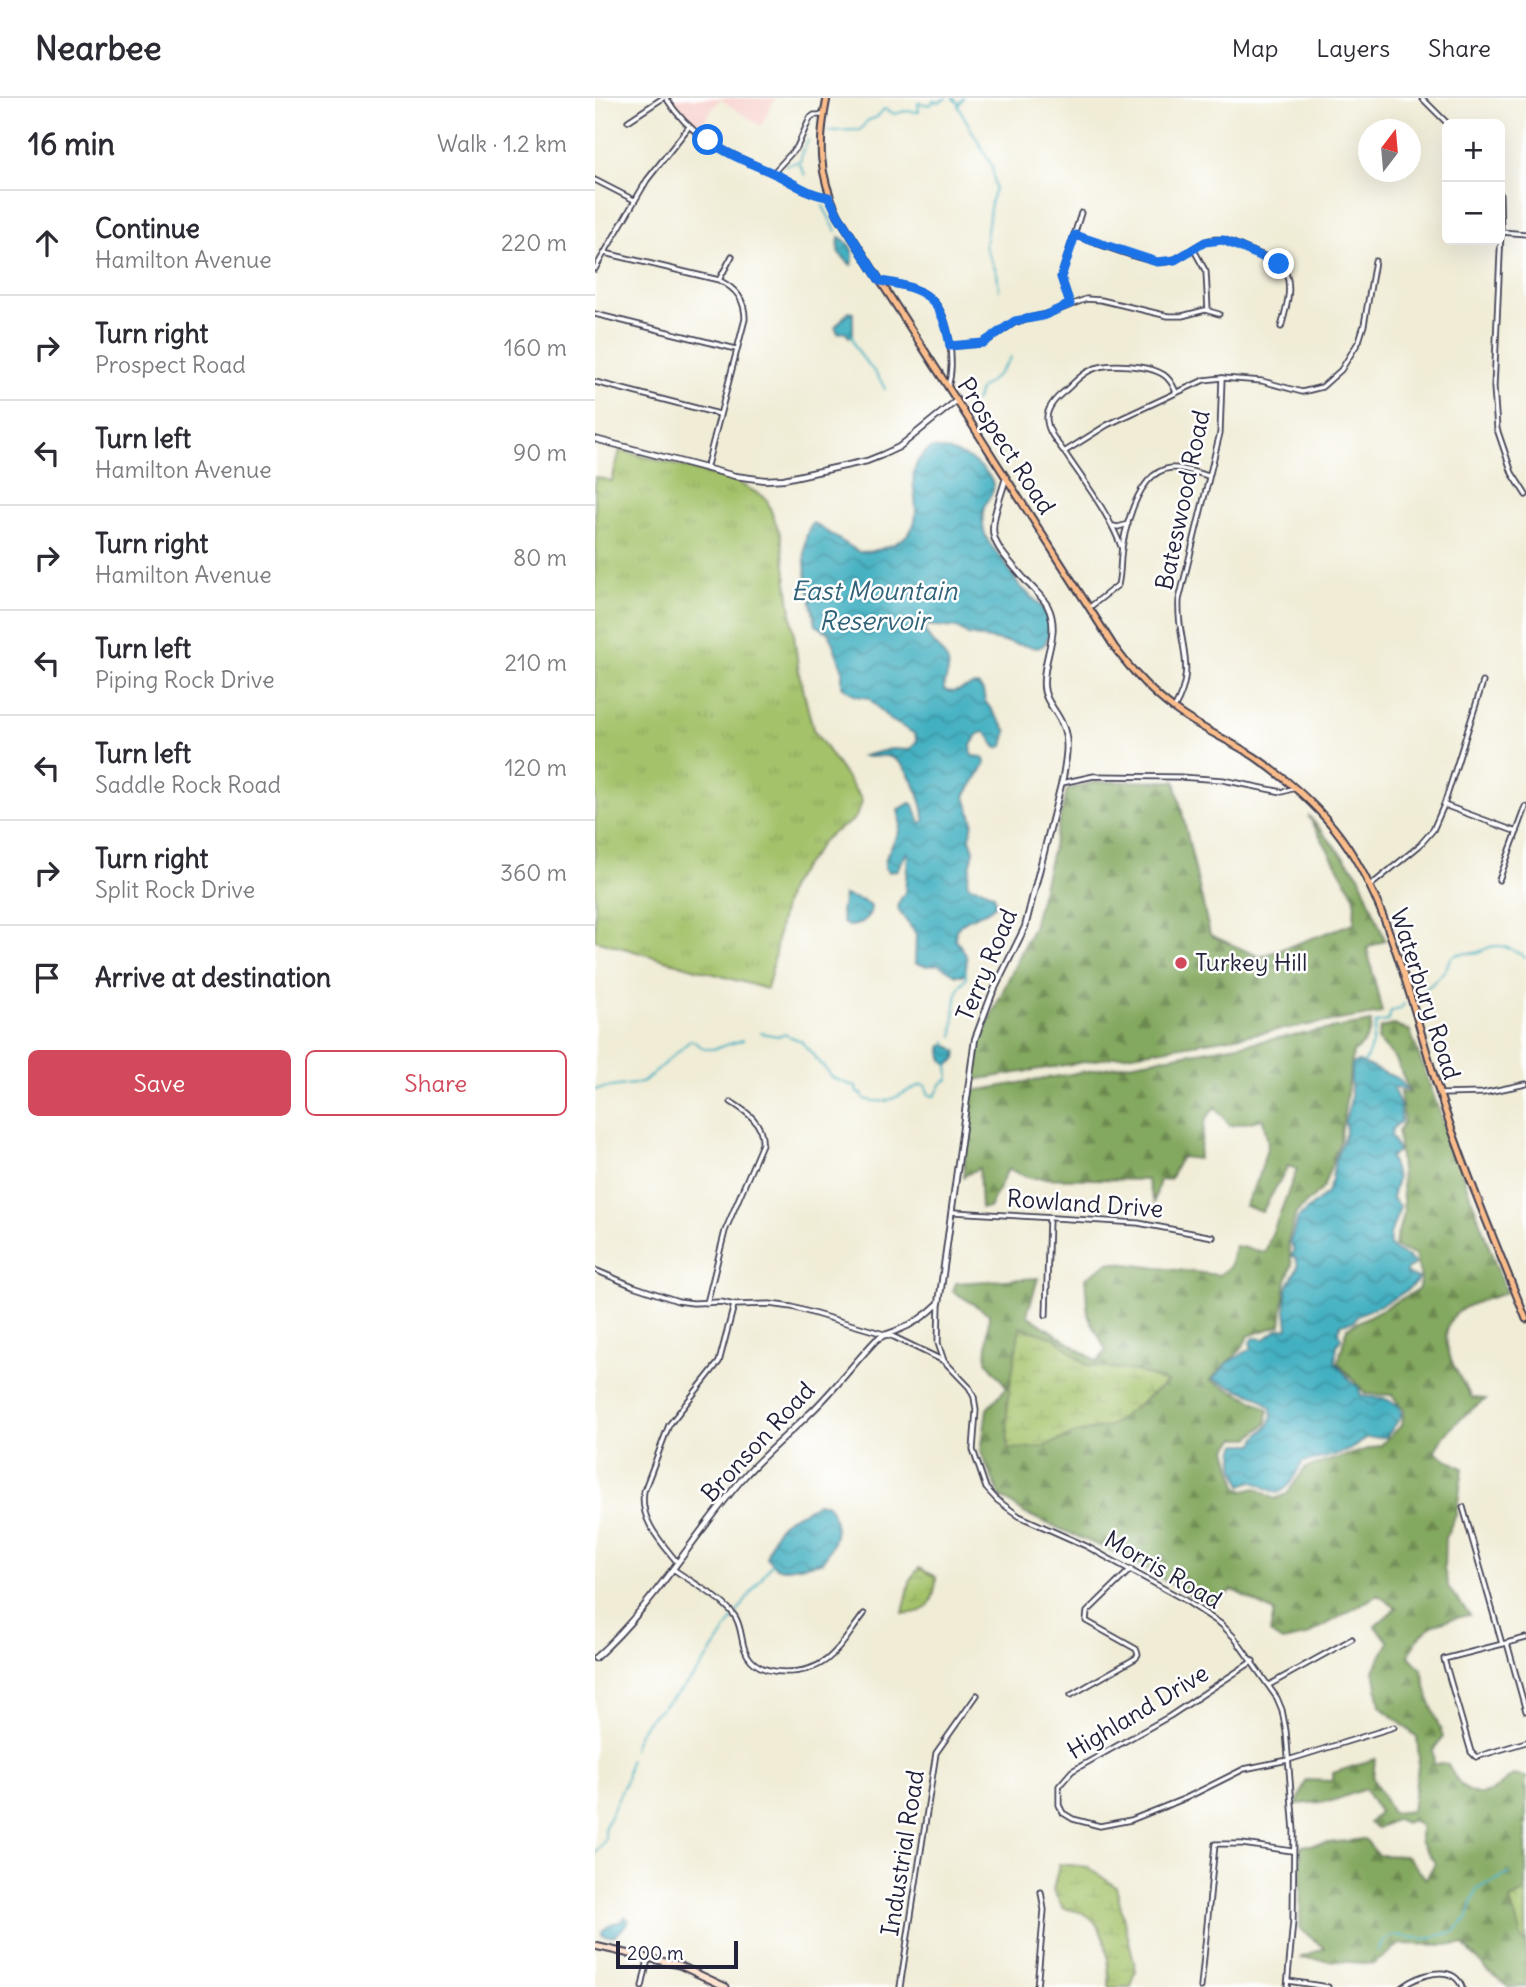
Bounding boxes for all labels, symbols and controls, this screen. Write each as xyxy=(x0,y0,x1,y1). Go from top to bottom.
text: Nearbee xyxy=(35,27,161,69)
text: Map xyxy=(1232,33,1278,63)
text: Layers xyxy=(1316,33,1390,63)
text: Share xyxy=(1428,33,1491,63)
north arrow xyxy=(1358,119,1421,182)
map controls xyxy=(1442,119,1505,245)
button: + xyxy=(1442,119,1505,182)
route start xyxy=(692,124,723,155)
text: 16 min xyxy=(28,125,115,163)
text: Walk · 1.2 km xyxy=(437,129,567,158)
button: − xyxy=(1442,182,1505,245)
text: Continue xyxy=(95,212,200,245)
icon: ahead xyxy=(28,224,66,262)
text: 220 m xyxy=(501,228,567,257)
text: Hamilton Avenue xyxy=(95,245,272,274)
route end xyxy=(1263,248,1294,279)
text: Turn right xyxy=(95,317,208,350)
icon: right xyxy=(28,329,66,367)
text: 160 m xyxy=(504,333,567,362)
text: Prospect Road xyxy=(95,350,246,379)
street label: Prospect Road xyxy=(951,371,1062,520)
street label: Bateswood Road xyxy=(1148,407,1216,592)
text: Turn left xyxy=(95,422,191,455)
icon: left xyxy=(28,434,66,472)
text: 90 m xyxy=(513,438,567,467)
text: Hamilton Avenue xyxy=(95,455,272,484)
text: Turn right xyxy=(95,527,208,560)
icon: right xyxy=(28,539,66,577)
text: 80 m xyxy=(513,543,567,572)
text: Hamilton Avenue xyxy=(95,560,272,589)
water label: East Mountain Reservoir xyxy=(791,574,958,637)
text: Turn left xyxy=(95,632,191,665)
icon: left xyxy=(28,644,66,682)
text: 210 m xyxy=(504,648,567,677)
text: Piping Rock Drive xyxy=(95,665,275,694)
text: Turn left xyxy=(95,737,191,770)
icon: left xyxy=(28,749,66,787)
text: 120 m xyxy=(504,753,567,782)
text: Saddle Rock Road xyxy=(95,770,281,799)
text: Turn right xyxy=(95,842,208,875)
icon: right xyxy=(28,854,66,892)
text: 360 m xyxy=(500,858,567,887)
text: Split Rock Drive xyxy=(95,875,255,904)
street label: Terry Road xyxy=(949,904,1023,1025)
street label: Waterbury Road xyxy=(1384,904,1468,1083)
place label: Turkey Hill xyxy=(1195,947,1307,977)
marker: Turkey Hill xyxy=(1173,955,1189,971)
icon: arrive xyxy=(28,959,66,997)
text: Arrive at destination xyxy=(95,961,331,994)
button: Save xyxy=(28,1050,291,1116)
button: Share xyxy=(305,1050,567,1116)
street label: Rowland Drive xyxy=(1006,1183,1164,1223)
street label: Bronson Road xyxy=(694,1375,820,1507)
street label: Morris Road xyxy=(1099,1523,1228,1615)
street label: Highland Drive xyxy=(1061,1657,1214,1765)
street label: Industrial Road xyxy=(874,1768,930,1938)
scale bar xyxy=(616,1938,739,1970)
text: 200 m xyxy=(627,1941,684,1965)

